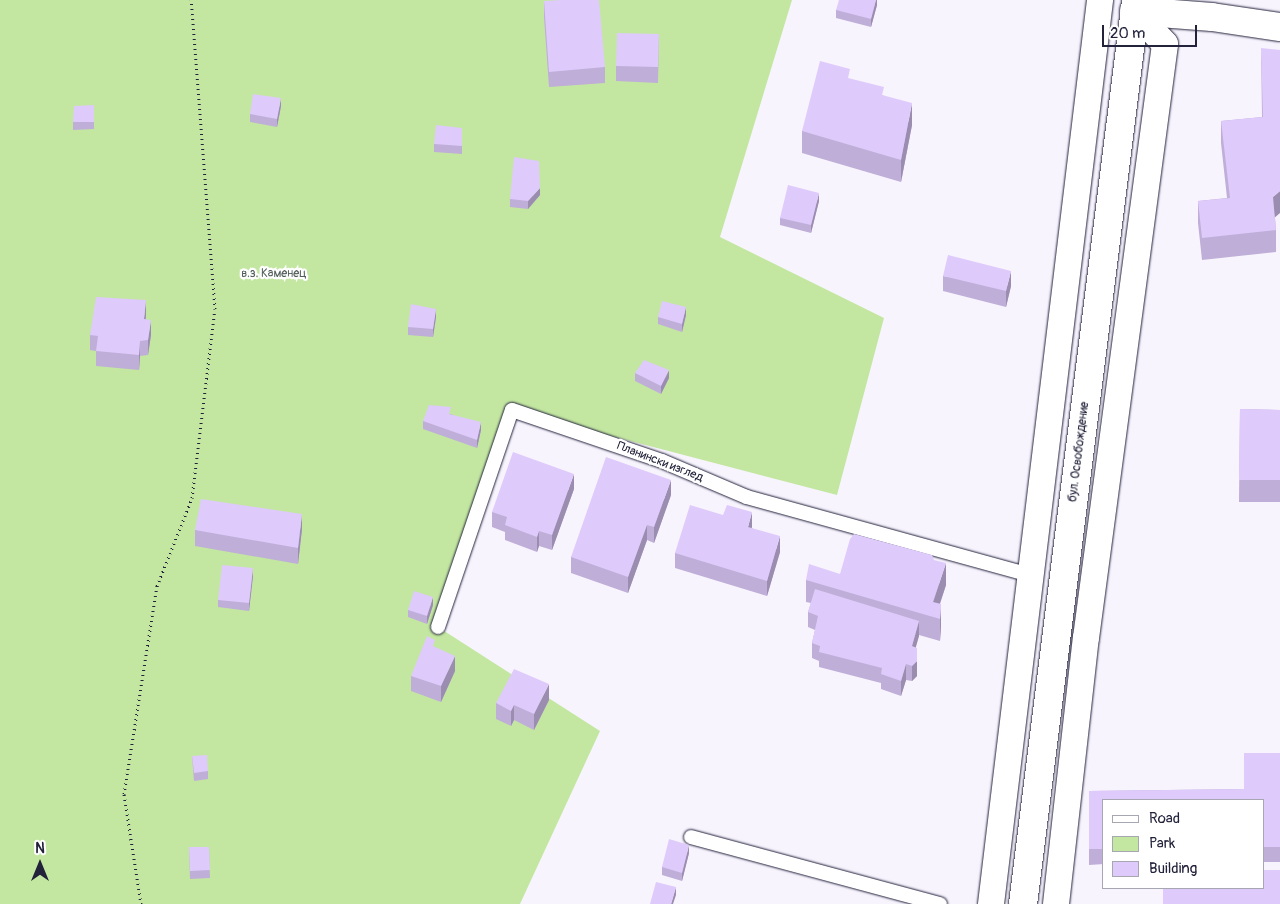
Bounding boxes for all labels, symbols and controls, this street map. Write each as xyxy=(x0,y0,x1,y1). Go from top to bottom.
scale bar xyxy=(1105,15,1200,47)
text: 20 m xyxy=(1110,24,1145,43)
park label: в.з. Каменец xyxy=(241,267,307,281)
street label: бул. Освобождение xyxy=(1066,401,1092,503)
street label: Планински изглед xyxy=(615,439,705,485)
legend xyxy=(1102,799,1265,889)
text: Road xyxy=(1149,809,1180,828)
text: Park xyxy=(1149,834,1175,853)
north arrow xyxy=(15,839,65,889)
text: N xyxy=(35,840,45,857)
text: Building xyxy=(1149,859,1197,878)

